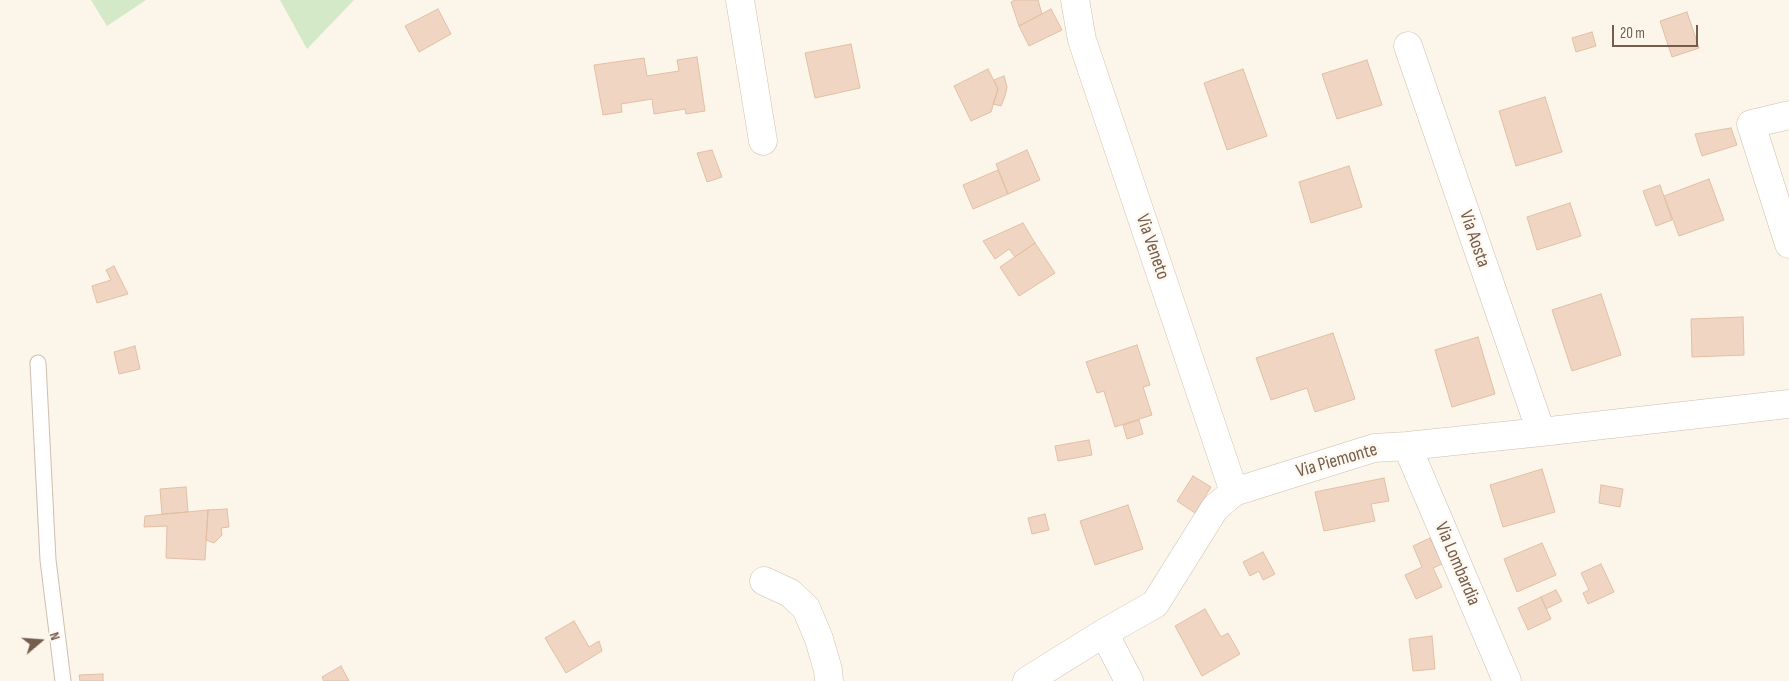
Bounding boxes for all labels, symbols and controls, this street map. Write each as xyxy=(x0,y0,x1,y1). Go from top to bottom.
scale bar xyxy=(1614,15,1700,47)
text: 20 m xyxy=(1620,24,1645,43)
street label: Via Aosta xyxy=(1454,208,1494,270)
street label: Via Veneto xyxy=(1130,211,1174,283)
street label: Via Piemonte xyxy=(1294,439,1380,483)
street label: Via Lombardia xyxy=(1429,519,1485,609)
north arrow xyxy=(15,616,65,666)
text: N xyxy=(45,630,64,642)

